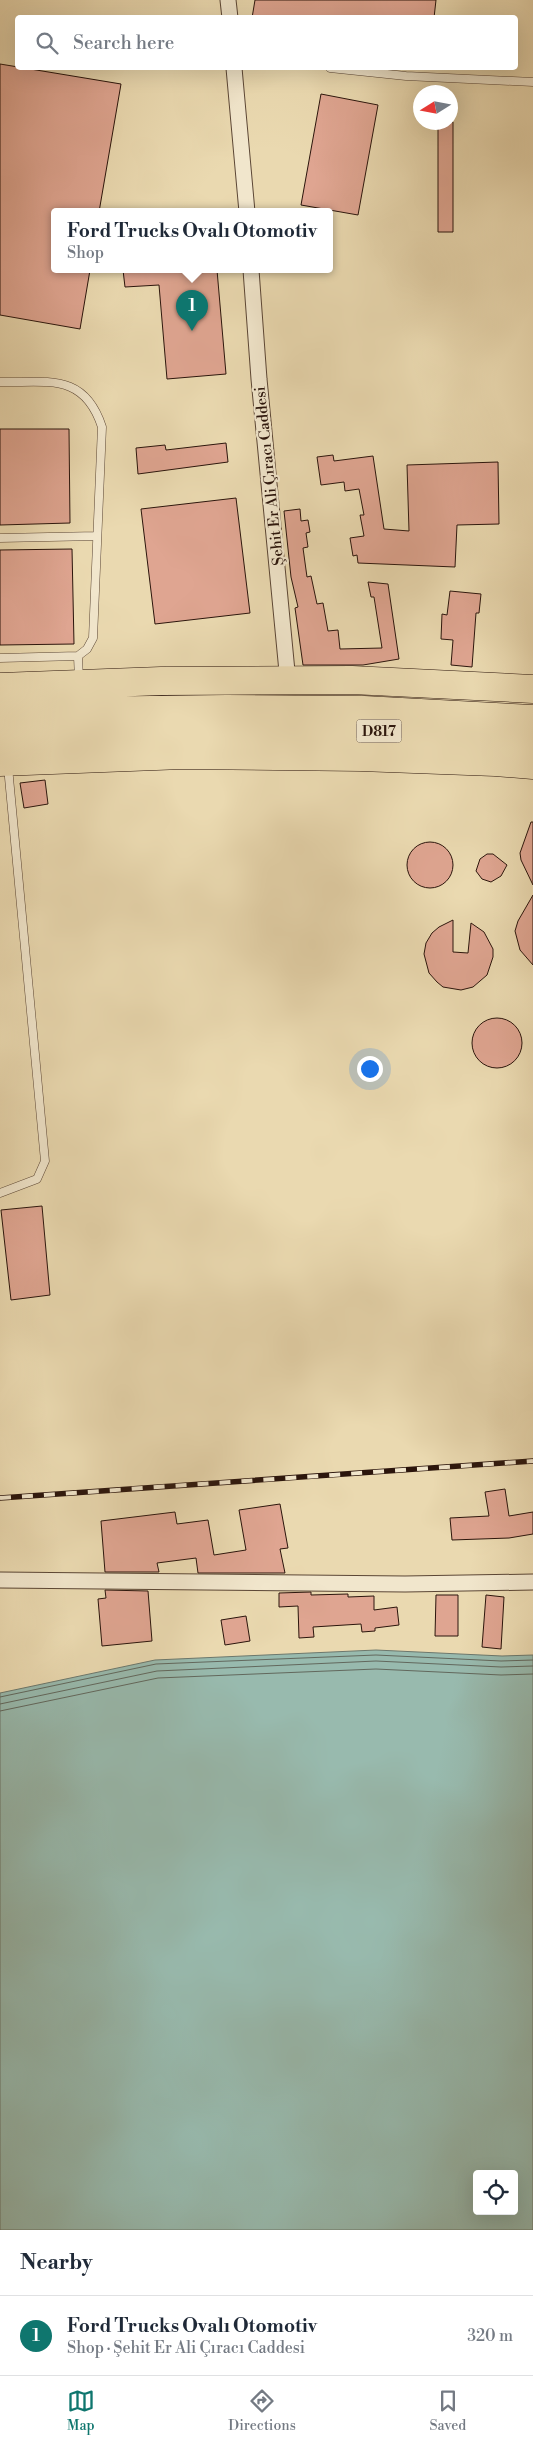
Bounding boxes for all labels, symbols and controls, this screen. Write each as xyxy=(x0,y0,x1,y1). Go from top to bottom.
search box xyxy=(15,15,518,70)
icon: search xyxy=(33,29,61,57)
text: Search here xyxy=(73,31,174,55)
north arrow xyxy=(413,85,458,130)
popup xyxy=(51,208,333,273)
text: Ford Trucks Ovalı Otomotiv xyxy=(67,219,317,243)
text: Shop xyxy=(67,243,104,263)
pin: 1 xyxy=(176,290,208,331)
street label: Şehit Er Ali Çıracı Caddesi xyxy=(251,385,288,566)
road number: D817 xyxy=(356,719,402,742)
your location xyxy=(357,1056,383,1082)
map controls xyxy=(473,2170,518,2215)
button: locate xyxy=(473,2170,518,2215)
text: Nearby xyxy=(20,2250,93,2276)
text: Ford Trucks Ovalı Otomotiv xyxy=(67,2314,317,2338)
text: 1 xyxy=(32,2326,40,2346)
text: 320 m xyxy=(467,2326,513,2346)
text: Shop · Şehit Er Ali Çıracı Caddesi xyxy=(67,2338,305,2358)
tab: Map xyxy=(67,2387,95,2435)
tab: Directions xyxy=(228,2387,296,2435)
tab: Saved xyxy=(429,2387,466,2435)

